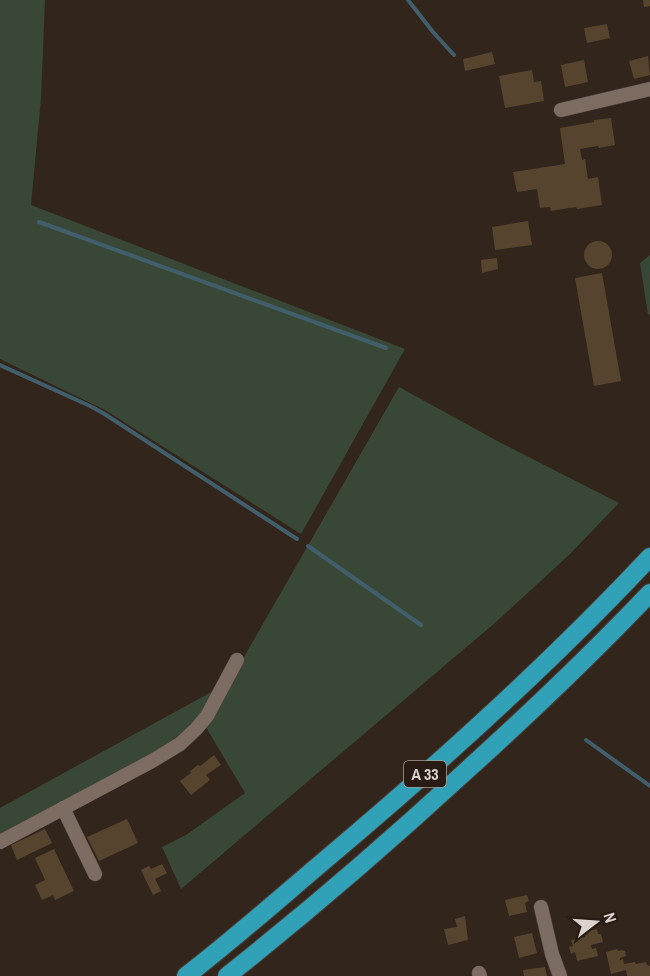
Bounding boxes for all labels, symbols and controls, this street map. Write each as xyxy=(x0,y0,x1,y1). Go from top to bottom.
road number: A 33 xyxy=(404,761,446,787)
north arrow xyxy=(566,892,626,952)
text: N xyxy=(598,910,622,925)

